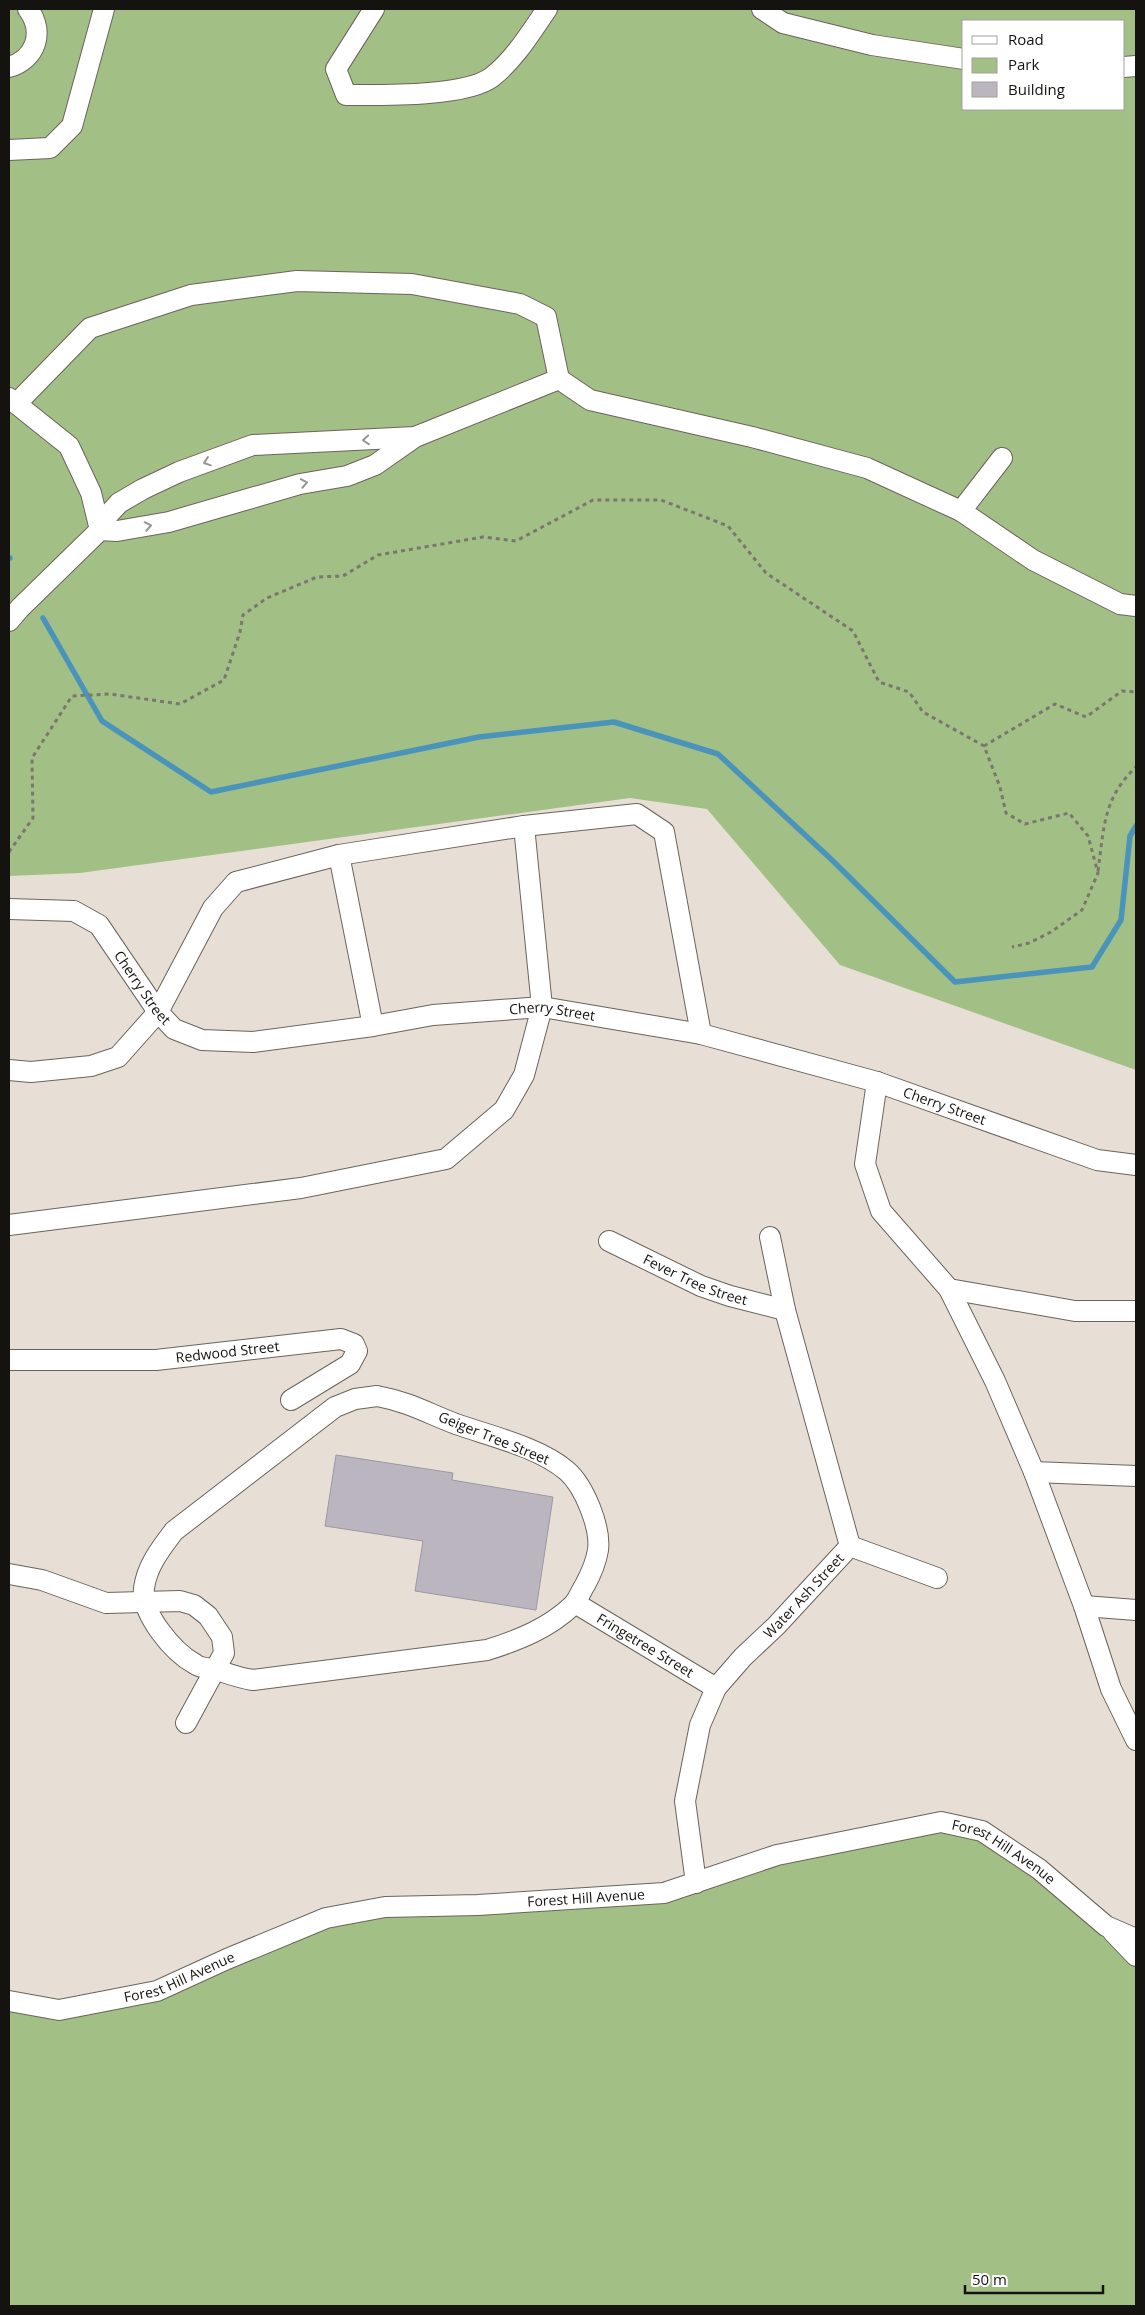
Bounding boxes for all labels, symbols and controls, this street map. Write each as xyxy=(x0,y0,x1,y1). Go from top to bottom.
legend xyxy=(962,20,1125,110)
text: Road xyxy=(1008,29,1044,49)
text: Park xyxy=(1008,54,1039,74)
text: Building xyxy=(1008,79,1065,99)
one-way arrow xyxy=(362,434,370,445)
one-way arrow xyxy=(203,456,212,466)
one-way arrow xyxy=(300,479,309,489)
one-way arrow xyxy=(143,521,152,531)
street label: Cherry Street xyxy=(110,947,175,1029)
street label: Cherry Street xyxy=(508,997,597,1025)
street label: Cherry Street xyxy=(901,1082,989,1129)
street label: Fever Tree Street xyxy=(640,1249,750,1309)
street label: Redwood Street xyxy=(175,1336,280,1367)
street label: Geiger Tree Street xyxy=(436,1407,553,1469)
street label: Water Ash Street xyxy=(759,1549,848,1642)
street label: Fringetree Street xyxy=(594,1608,697,1681)
street label: Forest Hill Avenue xyxy=(950,1815,1060,1888)
street label: Forest Hill Avenue xyxy=(526,1884,646,1911)
street label: Forest Hill Avenue xyxy=(122,1947,237,2006)
scale bar xyxy=(965,2262,1102,2294)
text: 50 m xyxy=(972,2269,1007,2289)

